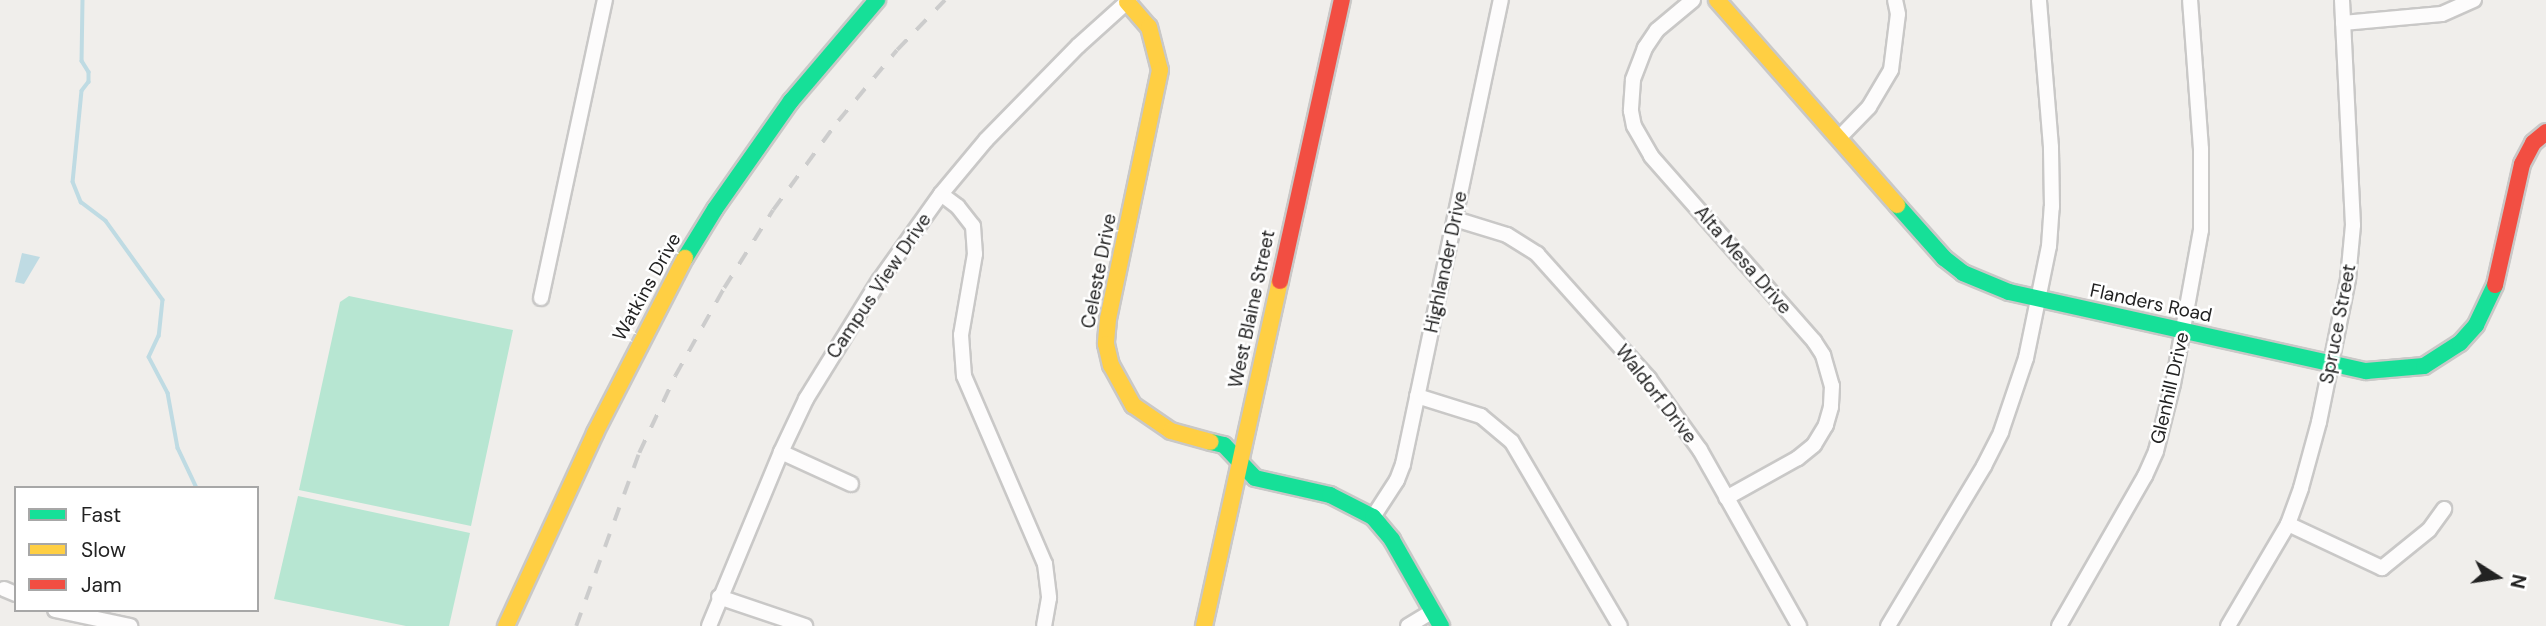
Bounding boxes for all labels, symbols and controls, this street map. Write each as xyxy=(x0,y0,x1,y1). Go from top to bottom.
street label: Highlander Drive xyxy=(1420,189,1472,335)
street label: Alta Mesa Drive xyxy=(1690,201,1796,319)
street label: Campus View Drive xyxy=(822,209,936,363)
street label: Celeste Drive xyxy=(1077,212,1121,330)
street label: West Blaine Street xyxy=(1224,228,1280,390)
street label: Watkins Drive xyxy=(608,229,686,345)
street label: Spruce Street xyxy=(2315,262,2361,386)
street label: Flanders Road xyxy=(2088,279,2214,327)
street label: Glenhill Drive xyxy=(2146,330,2194,446)
street label: Waldorf Drive xyxy=(1610,340,1702,448)
legend xyxy=(14,486,259,612)
text: Fast xyxy=(81,501,121,529)
text: Slow xyxy=(81,536,126,564)
north arrow xyxy=(2462,542,2532,612)
text: Jam xyxy=(81,571,122,599)
text: N xyxy=(2504,572,2532,591)

